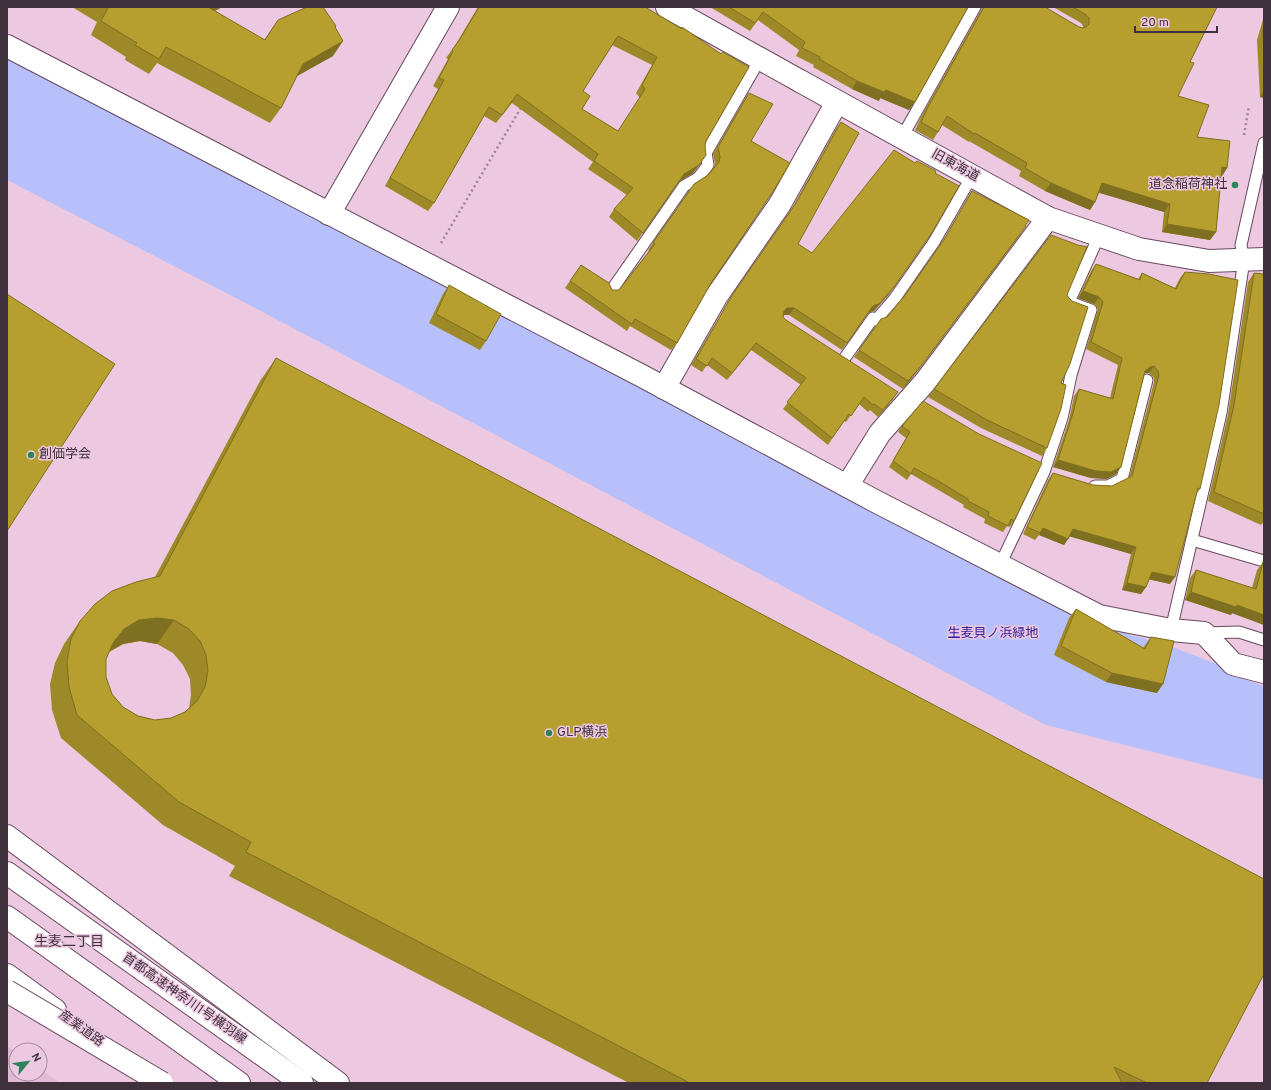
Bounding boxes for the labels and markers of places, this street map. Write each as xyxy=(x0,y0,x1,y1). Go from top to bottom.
place label: 道念稲荷神社 xyxy=(1149,177,1227,193)
marker: 道念稲荷神社 xyxy=(1230,180,1240,190)
place label: 創価学会 xyxy=(39,446,91,463)
marker: 創価学会 xyxy=(26,450,36,460)
place label: GLP横浜 xyxy=(557,725,607,741)
marker: GLP横浜 xyxy=(544,728,554,738)

